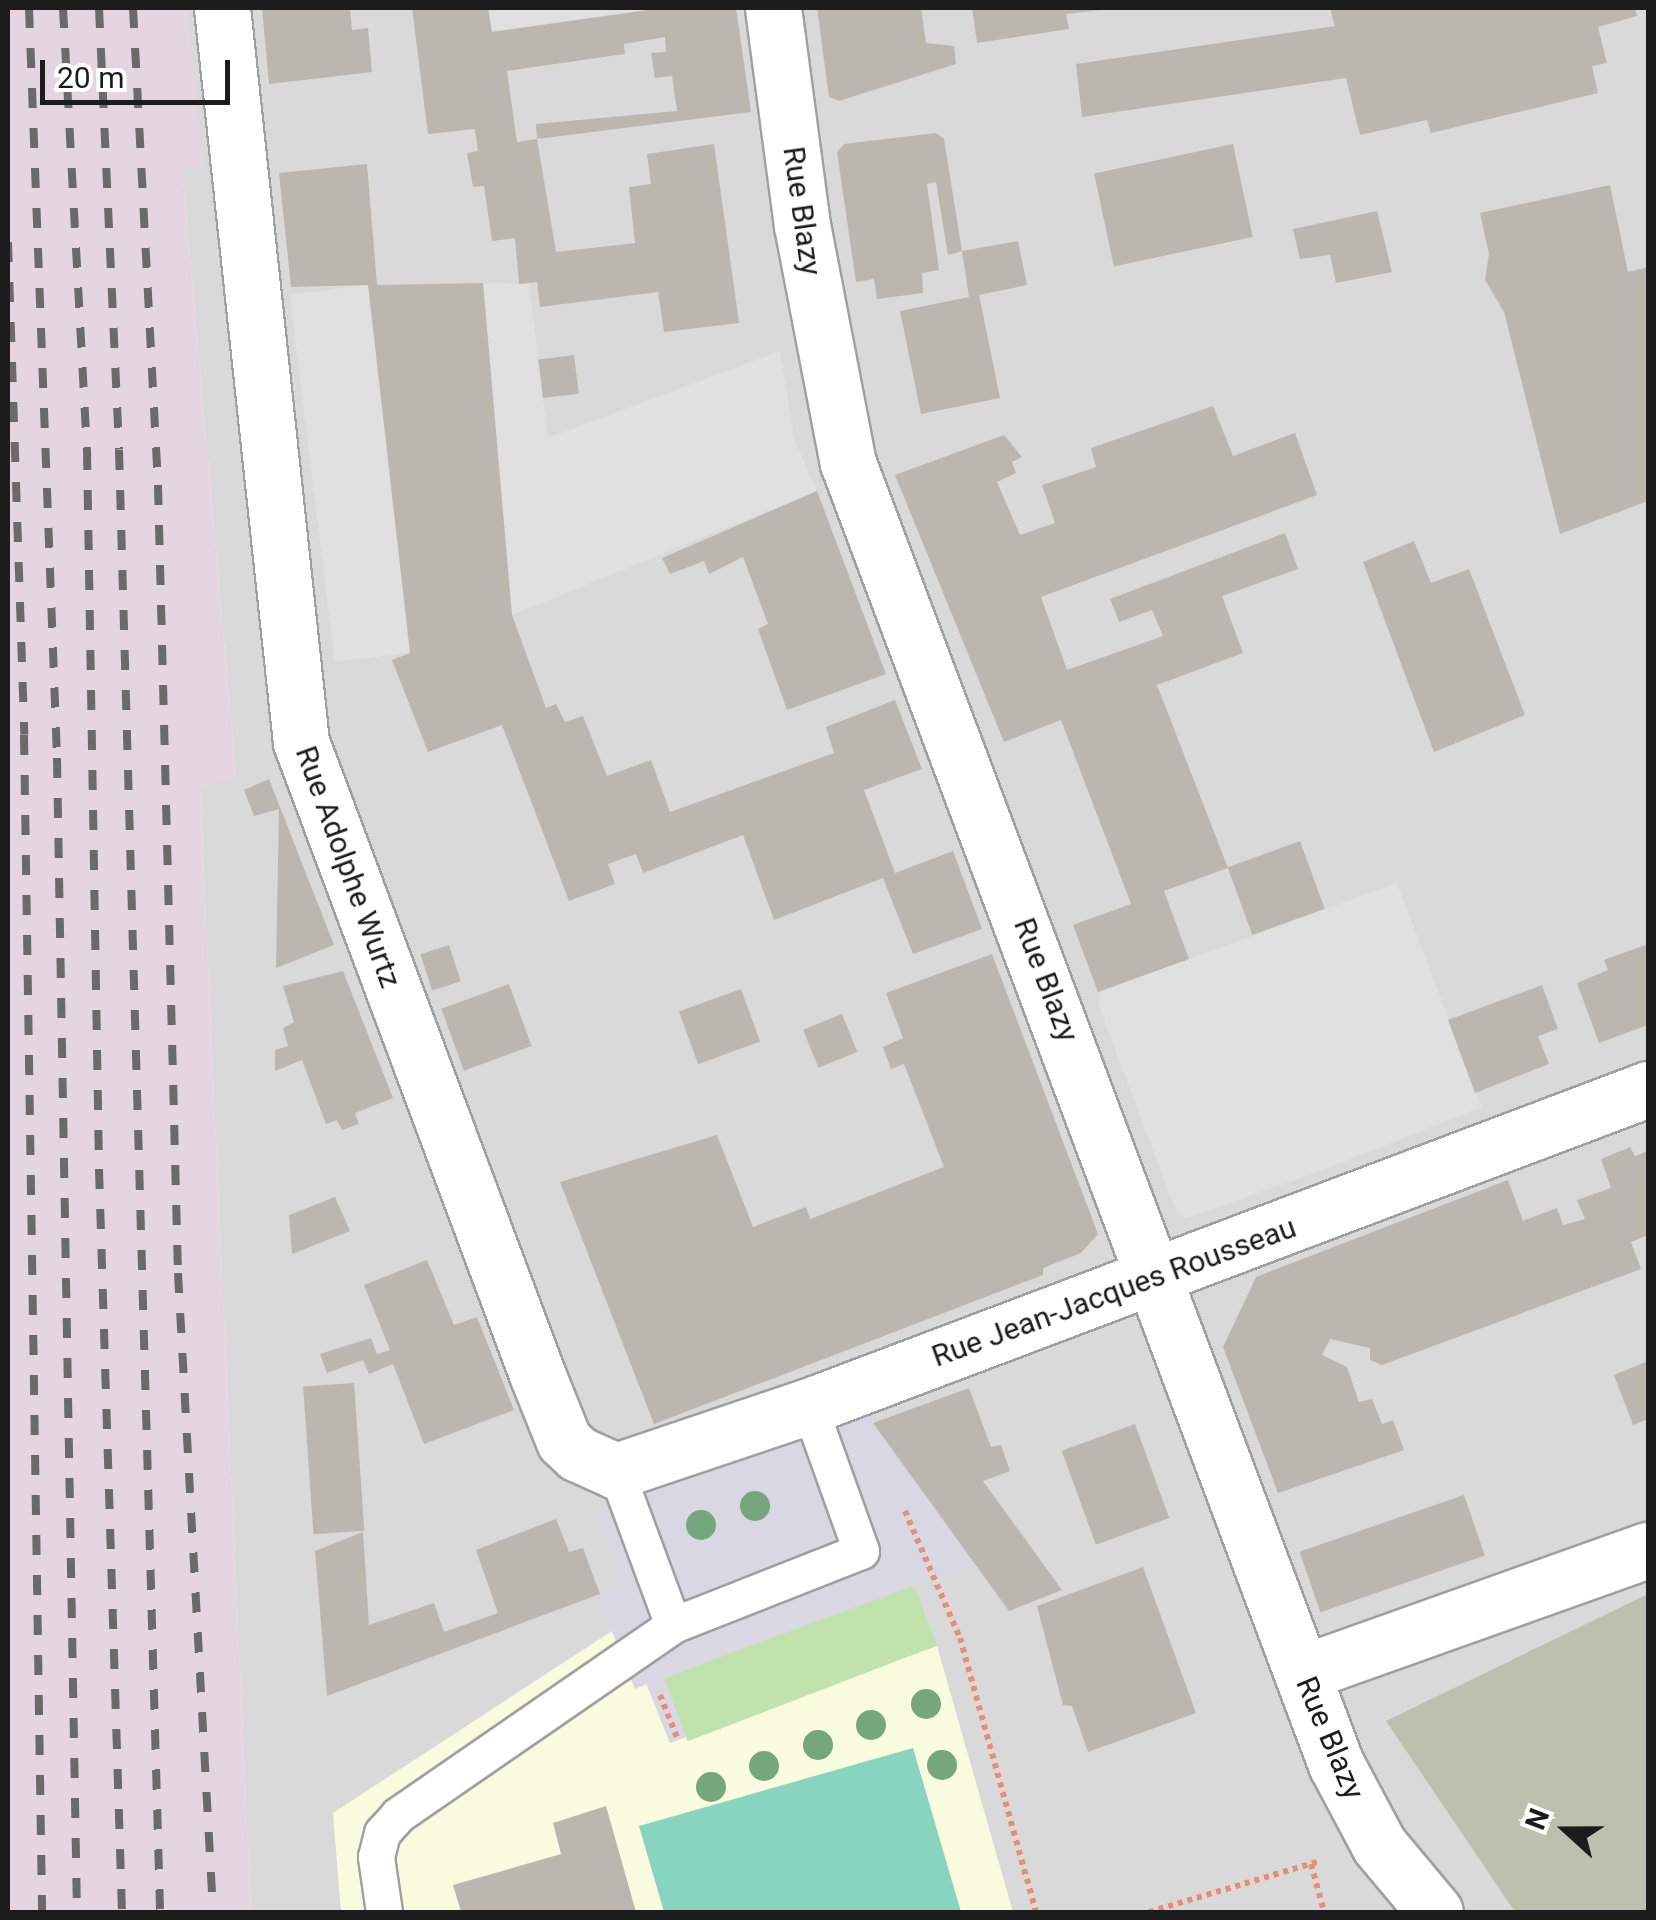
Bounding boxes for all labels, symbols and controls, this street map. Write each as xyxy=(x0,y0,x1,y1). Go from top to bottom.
scale bar xyxy=(45,40,235,102)
text: 20 m xyxy=(57,60,124,95)
street label: Rue Blazy xyxy=(775,144,829,278)
street label: Rue Adolphe Wurtz xyxy=(288,741,408,993)
street label: Rue Blazy xyxy=(1006,913,1086,1047)
street label: Rue Jean-Jacques Rousseau xyxy=(927,1209,1301,1375)
street label: Rue Blazy xyxy=(1288,1671,1372,1805)
north arrow xyxy=(1516,1780,1616,1880)
text: N xyxy=(1519,1804,1556,1834)

